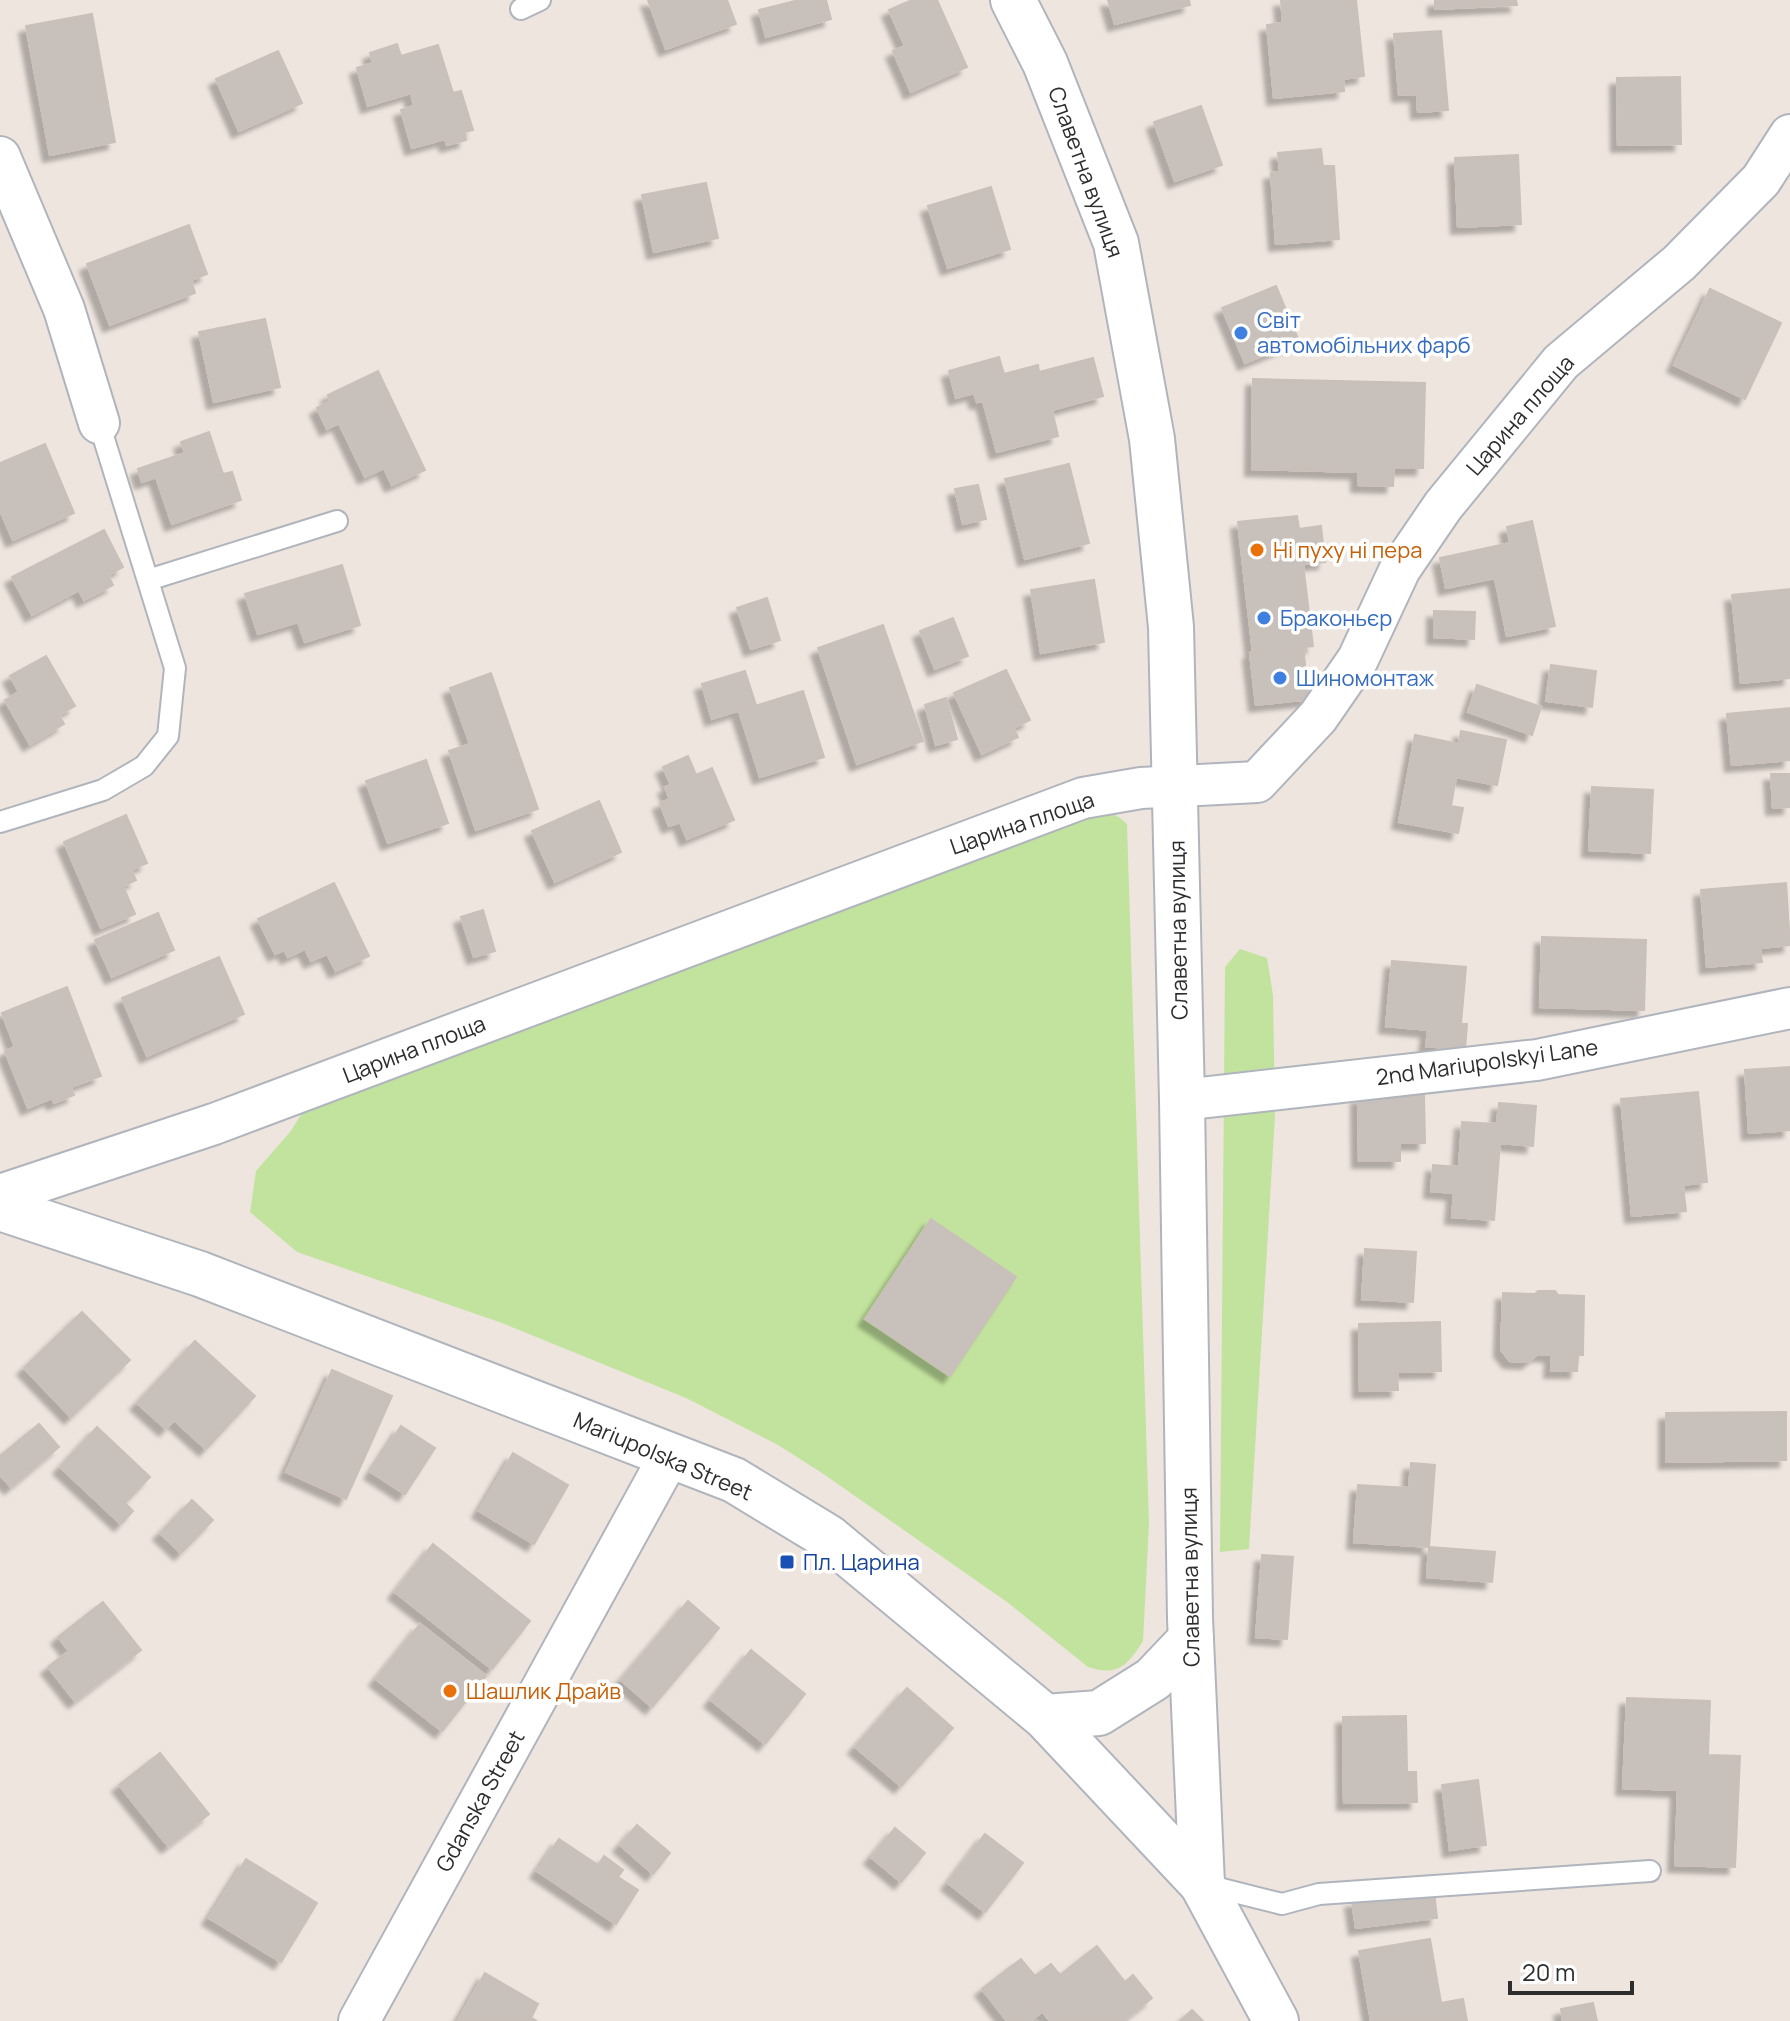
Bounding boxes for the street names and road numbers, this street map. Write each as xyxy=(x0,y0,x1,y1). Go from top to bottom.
street label: Славетна вулиця xyxy=(1041,82,1131,262)
street label: Царина площа xyxy=(1459,348,1581,482)
street label: Царина площа xyxy=(946,784,1098,862)
street label: Славетна вулиця xyxy=(1161,840,1195,1020)
street label: Царина площа xyxy=(338,1008,490,1090)
street label: 2nd Mariupolskyi Lane xyxy=(1374,1032,1600,1092)
street label: Mariupolska Street xyxy=(569,1405,757,1507)
street label: Славетна вулиця xyxy=(1173,1487,1207,1667)
street label: Gdanska Street xyxy=(429,1725,531,1877)

